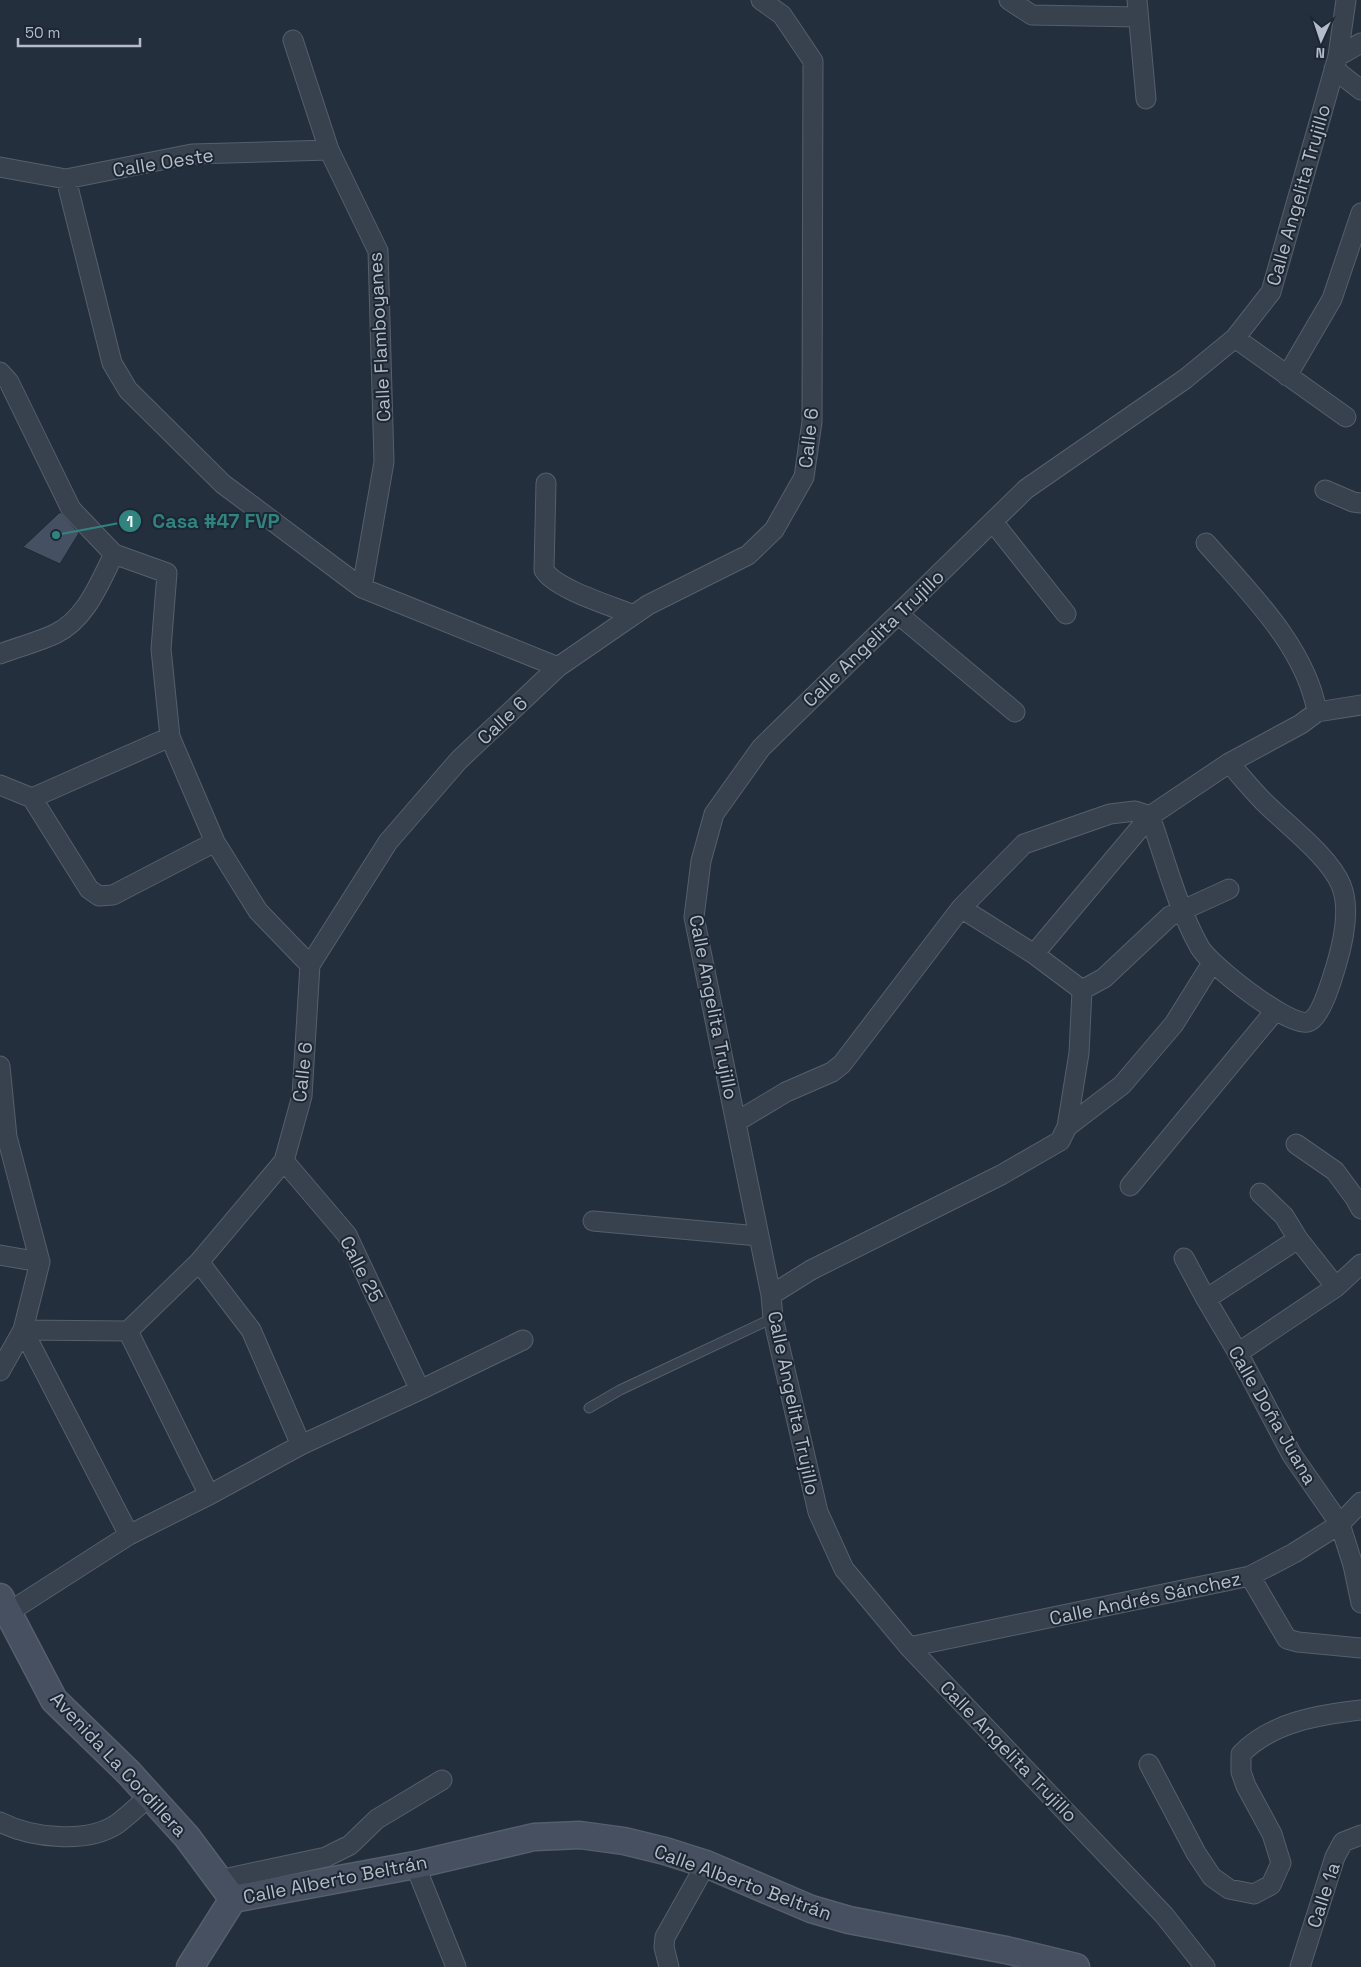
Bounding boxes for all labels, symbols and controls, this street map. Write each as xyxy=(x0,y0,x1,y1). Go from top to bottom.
scale bar xyxy=(18,15,140,47)
north arrow xyxy=(1296,15,1346,65)
text: 50 m xyxy=(25,23,60,42)
text: N xyxy=(1315,44,1325,62)
street label: Calle Angelita Trujillo xyxy=(1261,102,1336,289)
street label: Calle Oeste xyxy=(111,142,215,183)
street label: Calle Flamboyanes xyxy=(363,251,396,423)
street label: Calle 6 xyxy=(793,407,824,469)
callout: Casa #47 FVP xyxy=(117,504,289,539)
text: Casa #47 FVP xyxy=(152,508,280,534)
text: 1 xyxy=(127,512,133,531)
street label: Calle Angelita Trujillo xyxy=(797,564,950,713)
street label: Calle 6 xyxy=(472,691,533,750)
street label: Calle Angelita Trujillo xyxy=(683,913,744,1102)
street label: Calle 6 xyxy=(287,1041,318,1103)
street label: Calle 25 xyxy=(334,1232,389,1307)
street label: Calle Angelita Trujillo xyxy=(762,1309,825,1497)
street label: Calle Doña Juana xyxy=(1223,1341,1322,1489)
street label: Calle Andrés Sánchez xyxy=(1047,1566,1243,1631)
street label: Calle Angelita Trujillo xyxy=(934,1675,1083,1828)
street label: Avenida La Cordillera xyxy=(45,1687,192,1842)
street label: Calle Alberto Beltrán xyxy=(651,1839,835,1926)
street label: Calle Alberto Beltrán xyxy=(241,1849,429,1910)
street label: Calle 1a xyxy=(1301,1859,1346,1931)

